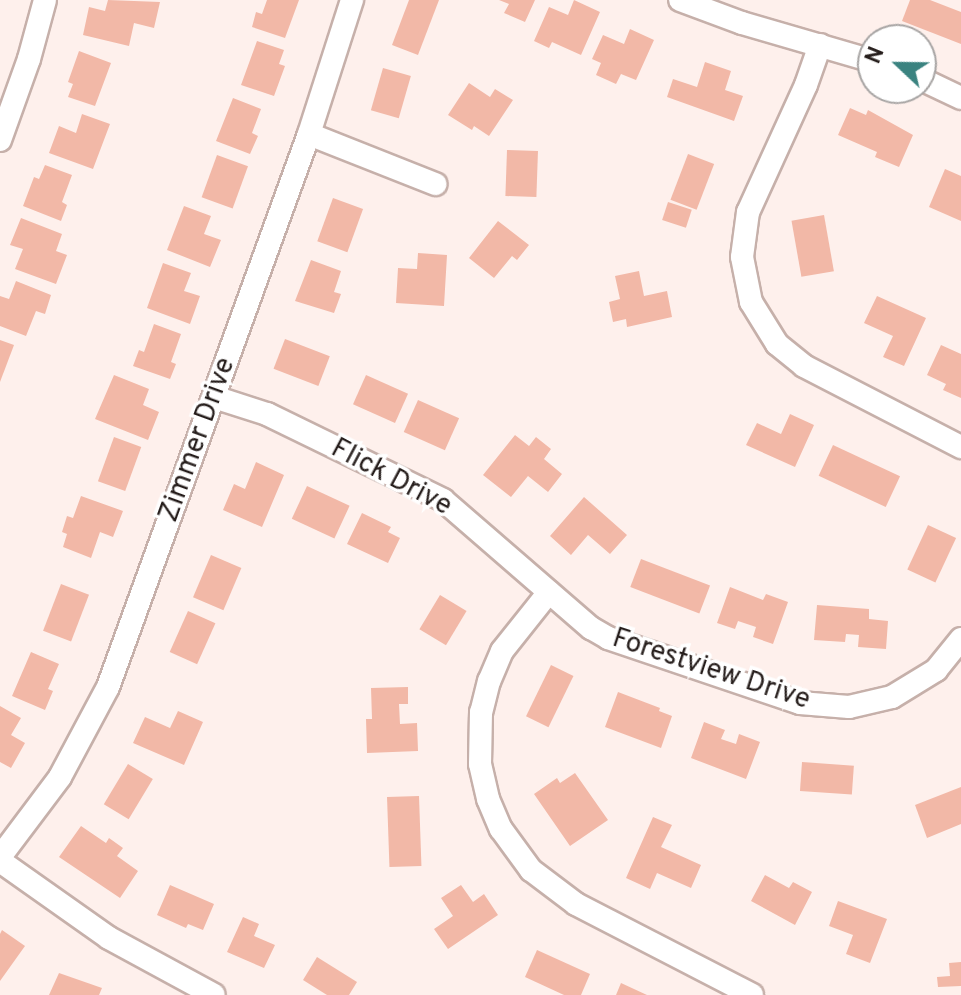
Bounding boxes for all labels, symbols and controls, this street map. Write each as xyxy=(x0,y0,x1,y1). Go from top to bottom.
north arrow xyxy=(857,24,937,104)
text: N xyxy=(861,43,892,68)
street label: Zimmer Drive xyxy=(153,353,243,527)
street label: Flick Drive xyxy=(325,432,457,524)
street label: Forestview Drive xyxy=(608,622,814,718)

